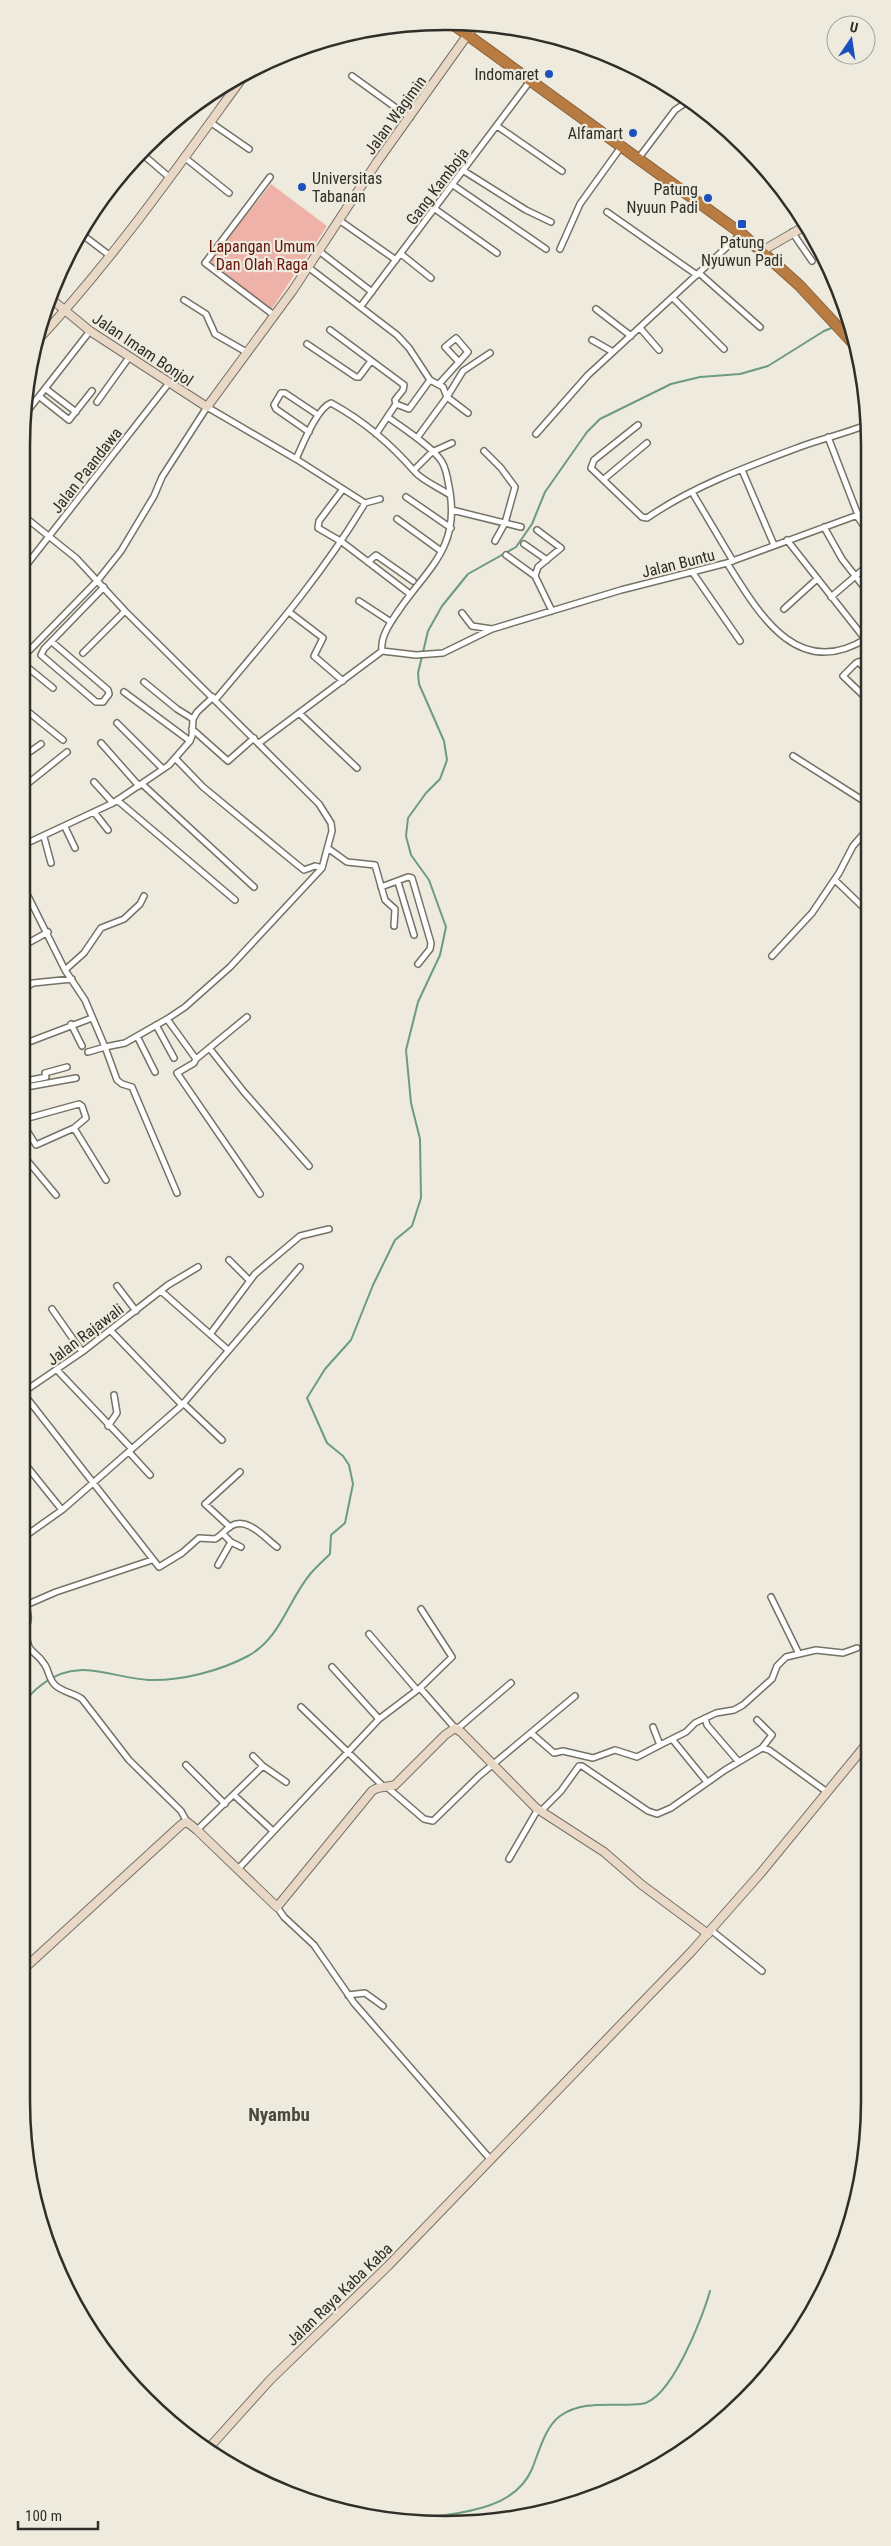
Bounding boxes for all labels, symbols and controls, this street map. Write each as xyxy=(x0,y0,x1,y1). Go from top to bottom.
north arrow xyxy=(826,15,876,65)
text: U xyxy=(848,19,860,36)
place label: Indomaret xyxy=(475,65,539,84)
marker: Indomaret xyxy=(543,68,555,80)
street label: Jalan Wagimin xyxy=(360,72,430,158)
place label: Alfamart xyxy=(568,124,623,143)
marker: Alfamart xyxy=(627,127,639,139)
street label: Gang Kamboja xyxy=(402,144,473,229)
place label: Universitas Tabanan xyxy=(312,169,382,206)
place label: Patung Nyuun Padi xyxy=(626,180,698,217)
marker: Universitas Tabanan xyxy=(296,181,308,193)
marker: Patung Nyuun Padi xyxy=(702,192,714,204)
marker: Patung Nyuwun Padi xyxy=(736,218,748,230)
place label: Patung Nyuwun Padi xyxy=(701,233,783,270)
park label: Lapangan Umum Dan Olah Raga xyxy=(209,237,315,274)
street label: Jalan Imam Bonjol xyxy=(89,309,197,390)
street label: Jalan Paandawa xyxy=(47,424,126,517)
street label: Jalan Buntu xyxy=(640,545,717,582)
street label: Jalan Rajawali xyxy=(43,1299,127,1369)
district label: Nyambu xyxy=(248,2103,310,2126)
street label: Jalan Raya Kaba Kaba xyxy=(283,2239,396,2350)
scale bar xyxy=(18,2498,98,2530)
text: 100 m xyxy=(25,2507,62,2525)

